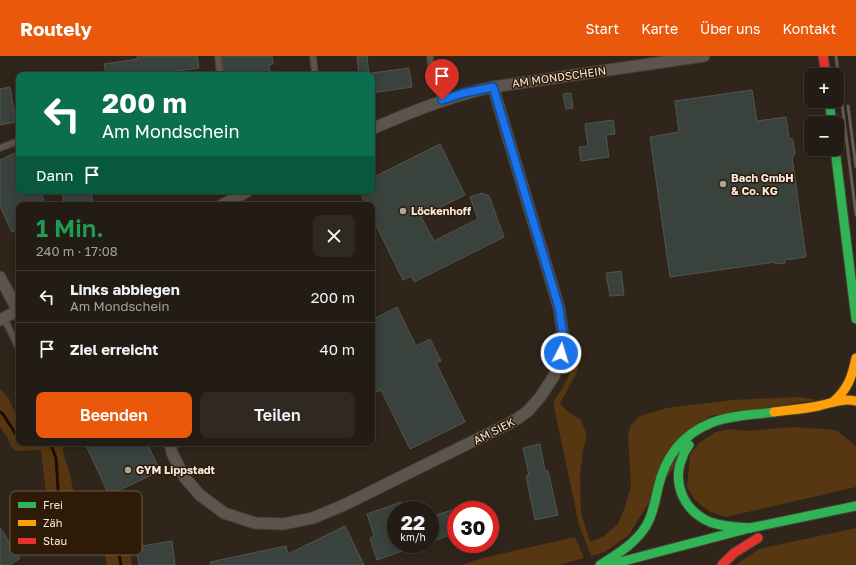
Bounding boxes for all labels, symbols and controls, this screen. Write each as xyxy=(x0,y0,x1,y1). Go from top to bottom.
text: Routely xyxy=(20,17,92,40)
text: Start xyxy=(586,20,619,37)
text: Karte xyxy=(641,20,678,37)
text: Über uns xyxy=(700,20,760,37)
text: Kontakt xyxy=(782,20,836,37)
pin xyxy=(425,59,459,100)
street label: AM MONDSCHEIN xyxy=(511,63,607,90)
icon: arrive xyxy=(431,65,453,87)
map controls xyxy=(804,68,844,156)
button: + xyxy=(804,68,844,108)
text: 200 m xyxy=(102,86,187,119)
icon: left xyxy=(36,88,88,140)
button: − xyxy=(804,116,844,156)
text: Am Mondschein xyxy=(102,120,240,142)
icon: arrive xyxy=(81,164,103,186)
text: Dann xyxy=(36,166,73,184)
place label: Bach GmbH & Co. KG xyxy=(731,171,794,197)
marker: Bach GmbH & Co. KG xyxy=(718,179,728,189)
place label: Löckenhoff xyxy=(411,204,471,217)
marker: Löckenhoff xyxy=(398,206,408,216)
text: 1 Min. xyxy=(36,213,104,242)
button: close xyxy=(313,215,355,257)
text: 240 m · 17:08 xyxy=(36,243,118,259)
text: Links abbiegen xyxy=(70,280,180,298)
icon: left xyxy=(36,286,58,308)
text: 200 m xyxy=(311,288,355,306)
text: Am Mondschein xyxy=(70,298,169,314)
position arrow xyxy=(540,332,582,374)
icon: arrive xyxy=(36,338,58,360)
text: Ziel erreicht xyxy=(70,340,158,358)
text: 40 m xyxy=(320,340,355,358)
button: Beenden xyxy=(36,392,192,438)
button: Teilen xyxy=(200,392,355,438)
street label: AM SIEK xyxy=(471,415,517,446)
place label: GYM Lippstadt xyxy=(136,463,216,476)
marker: GYM Lippstadt xyxy=(123,465,133,475)
legend xyxy=(10,491,142,555)
text: Frei xyxy=(43,498,63,511)
speed limit sign: 30 xyxy=(447,501,499,553)
text: 22 xyxy=(401,510,425,534)
text: Zäh xyxy=(43,516,63,529)
text: km/h xyxy=(400,531,426,543)
text: Stau xyxy=(43,534,67,547)

